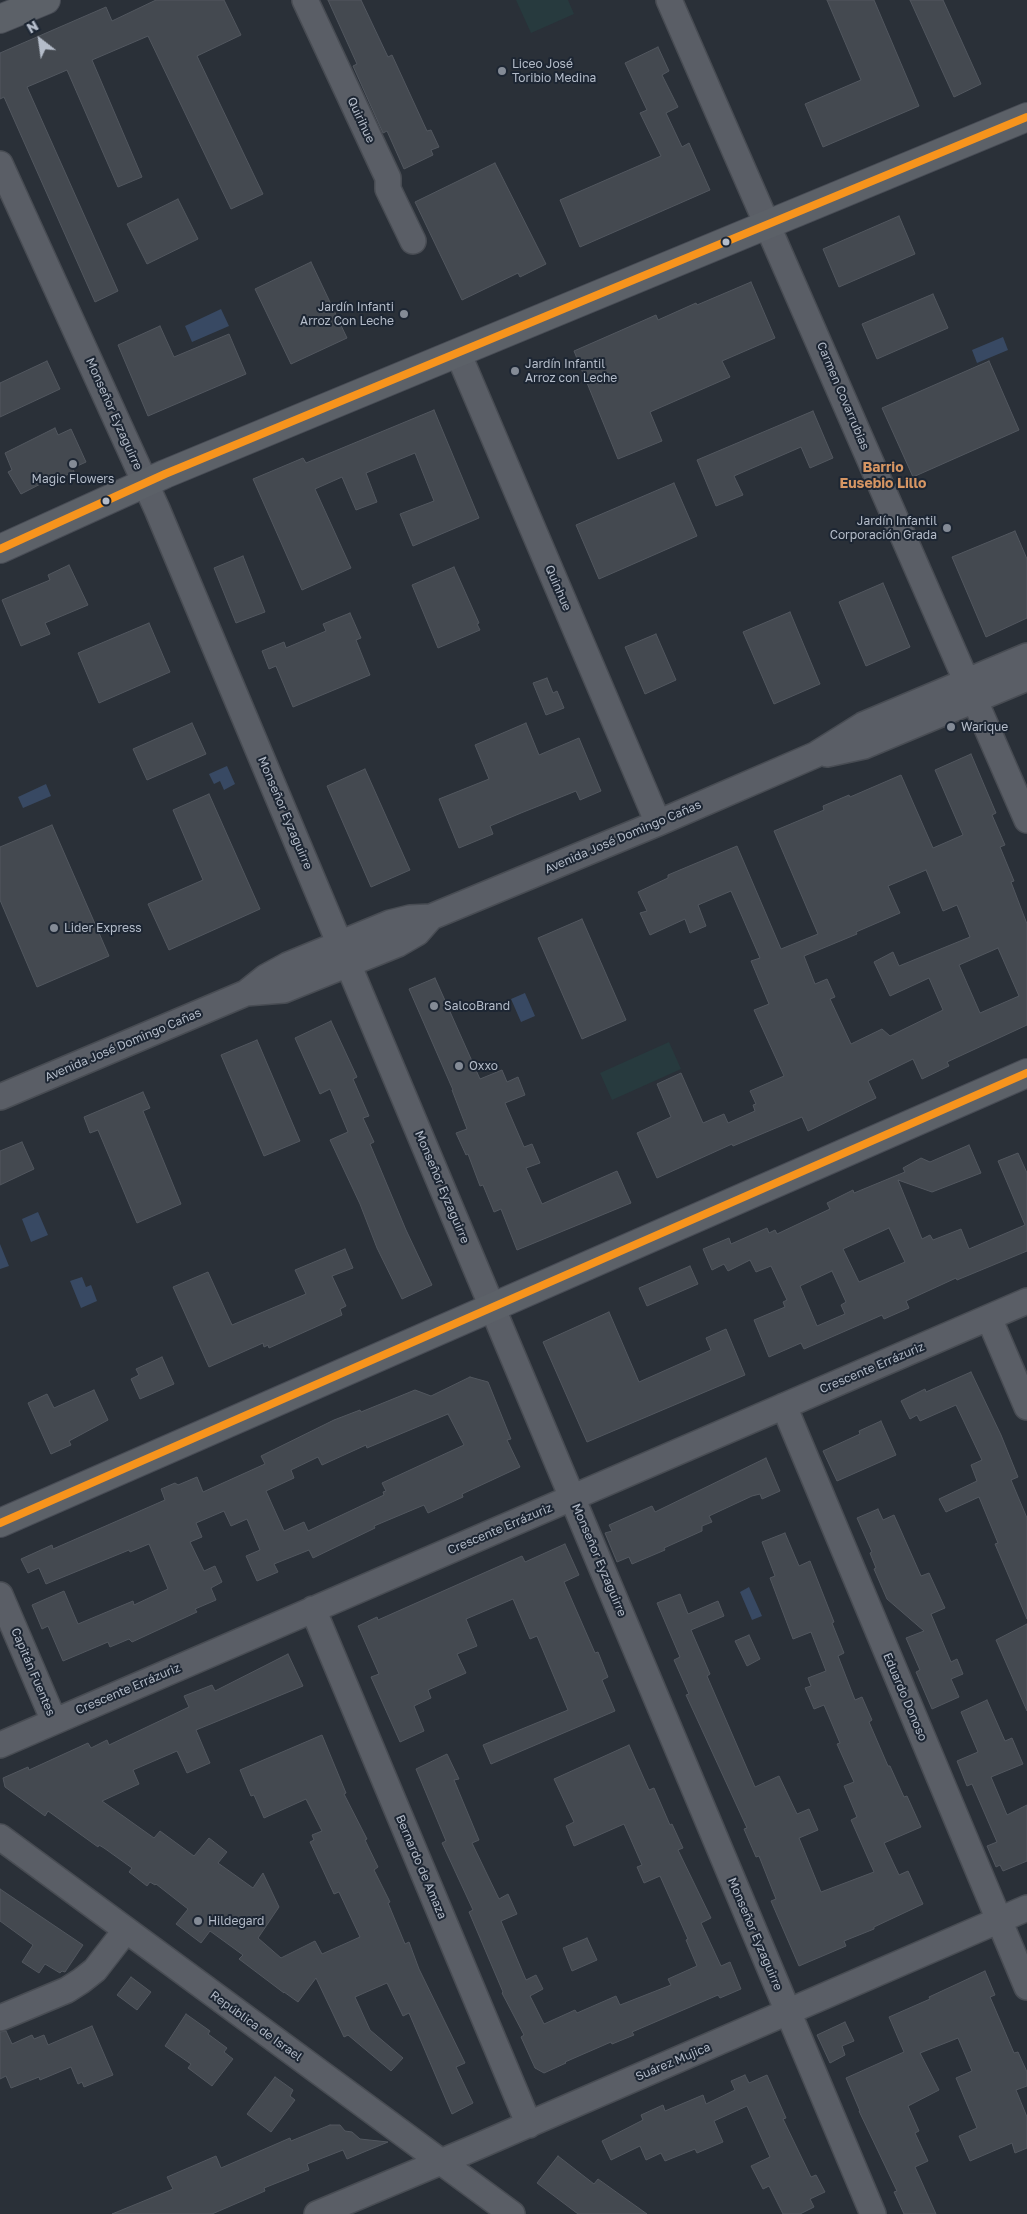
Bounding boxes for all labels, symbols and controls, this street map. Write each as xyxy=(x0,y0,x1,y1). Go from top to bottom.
north arrow xyxy=(15,15,65,65)
text: N xyxy=(23,17,41,37)
place label: Liceo José Toribio Medina xyxy=(512,57,596,85)
marker: Liceo José Toribio Medina xyxy=(496,65,508,77)
street label: Quirihue xyxy=(344,95,378,145)
unlabelled marker xyxy=(721,237,731,247)
place label: Jardín Infanti Arroz Con Leche xyxy=(300,300,394,328)
marker: Jardín Infanti Arroz Con Leche xyxy=(398,308,410,320)
street label: Carmen Covarrubias xyxy=(814,340,872,452)
street label: Monseñor Eyzaguirre xyxy=(83,356,145,472)
place label: Jardín Infantil Arroz con Leche xyxy=(525,357,617,385)
marker: Jardín Infantil Arroz con Leche xyxy=(509,365,521,377)
marker: Magic Flowers xyxy=(67,458,79,470)
district label: Barrio Eusebio Lillo xyxy=(839,460,927,492)
place label: Magic Flowers xyxy=(32,472,114,486)
unlabelled marker xyxy=(101,496,111,506)
place label: Jardín Infantil Corporación Grada xyxy=(830,514,937,542)
marker: Jardín Infantil Corporación Grada xyxy=(941,522,953,534)
street label: Quinhue xyxy=(542,563,574,613)
place label: Warique xyxy=(961,720,1008,734)
marker: Warique xyxy=(945,721,957,733)
street label: Monseñor Eyzaguirre xyxy=(255,754,315,872)
street label: Avenida José Domingo Cañas xyxy=(543,797,703,877)
place label: Lider Express xyxy=(64,921,142,935)
marker: Lider Express xyxy=(48,922,60,934)
place label: SalcoBrand xyxy=(444,999,510,1013)
marker: SalcoBrand xyxy=(428,1000,440,1012)
street label: Avenida José Domingo Cañas xyxy=(43,1005,203,1085)
place label: Oxxo xyxy=(469,1059,498,1073)
marker: Oxxo xyxy=(453,1060,465,1072)
street label: Monseñor Eyzaguirre xyxy=(412,1128,472,1246)
street label: Crescente Errázuriz xyxy=(818,1339,926,1397)
street label: Crescente Errázuriz xyxy=(446,1500,554,1558)
street label: Monseñor Eyzaguirre xyxy=(569,1501,629,1619)
street label: Capitán Fuentes xyxy=(8,1626,58,1718)
street label: Eduardo Donoso xyxy=(880,1651,930,1743)
street label: Crescente Errázuriz xyxy=(74,1660,182,1718)
street label: Bernardo de Amaza xyxy=(393,1813,449,1921)
street label: Monseñor Eyzaguirre xyxy=(725,1875,785,1993)
place label: Hildegard xyxy=(208,1914,264,1928)
marker: Hildegard xyxy=(192,1915,204,1927)
street label: República de Israel xyxy=(207,1988,305,2064)
street label: Suárez Mujica xyxy=(634,2040,712,2084)

